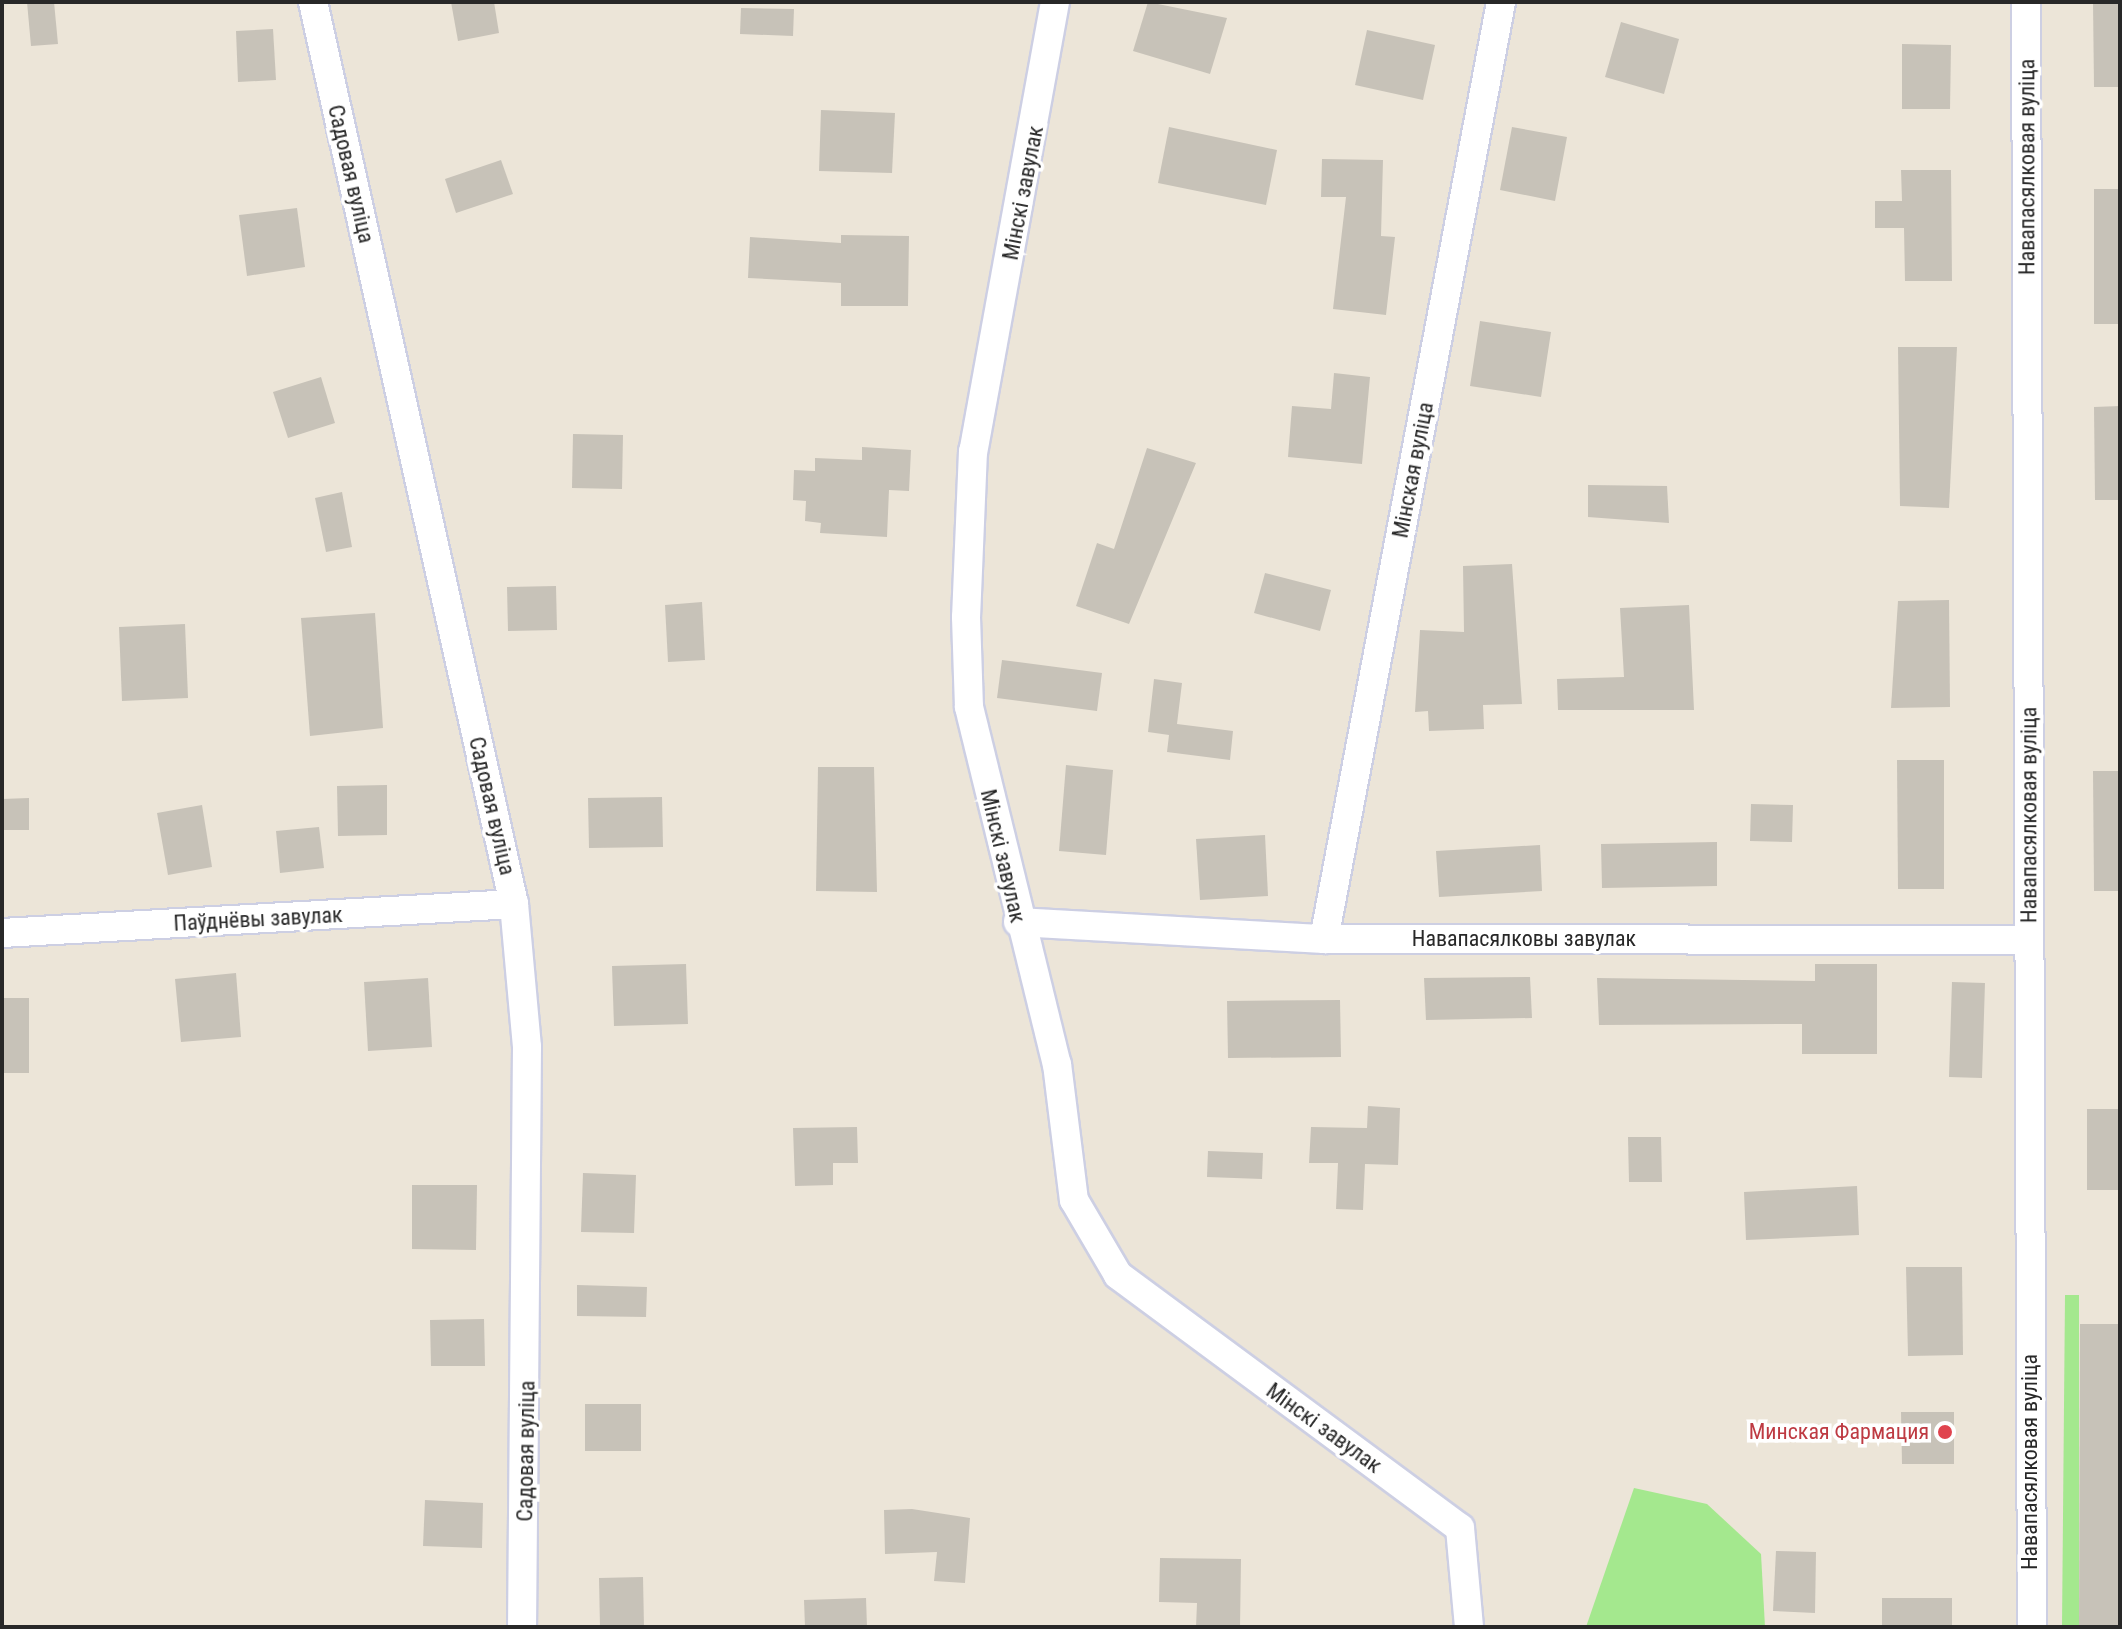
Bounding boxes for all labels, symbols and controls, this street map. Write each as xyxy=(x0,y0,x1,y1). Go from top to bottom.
street label: Навапасялковая вуліца xyxy=(2014,59,2040,275)
street label: Садовая вуліца xyxy=(322,102,380,246)
street label: Мінскі завулак xyxy=(997,124,1049,262)
street label: Мінская вуліца xyxy=(1387,400,1439,540)
street label: Навапасялковая вуліца xyxy=(2016,707,2042,923)
street label: Садовая вуліца xyxy=(463,734,521,878)
street label: Мінскі завулак xyxy=(975,787,1031,925)
street label: Паўднёвы завулак xyxy=(173,901,343,937)
street label: Навапасялковы завулак xyxy=(1412,926,1636,952)
street label: Навапасялковая вуліца xyxy=(2017,1354,2043,1570)
street label: Мінскі завулак xyxy=(1261,1377,1387,1479)
street label: Садовая вуліца xyxy=(512,1380,540,1522)
place label: Минская Фармация xyxy=(1749,1419,1929,1445)
marker: Минская Фармация xyxy=(1936,1423,1954,1441)

